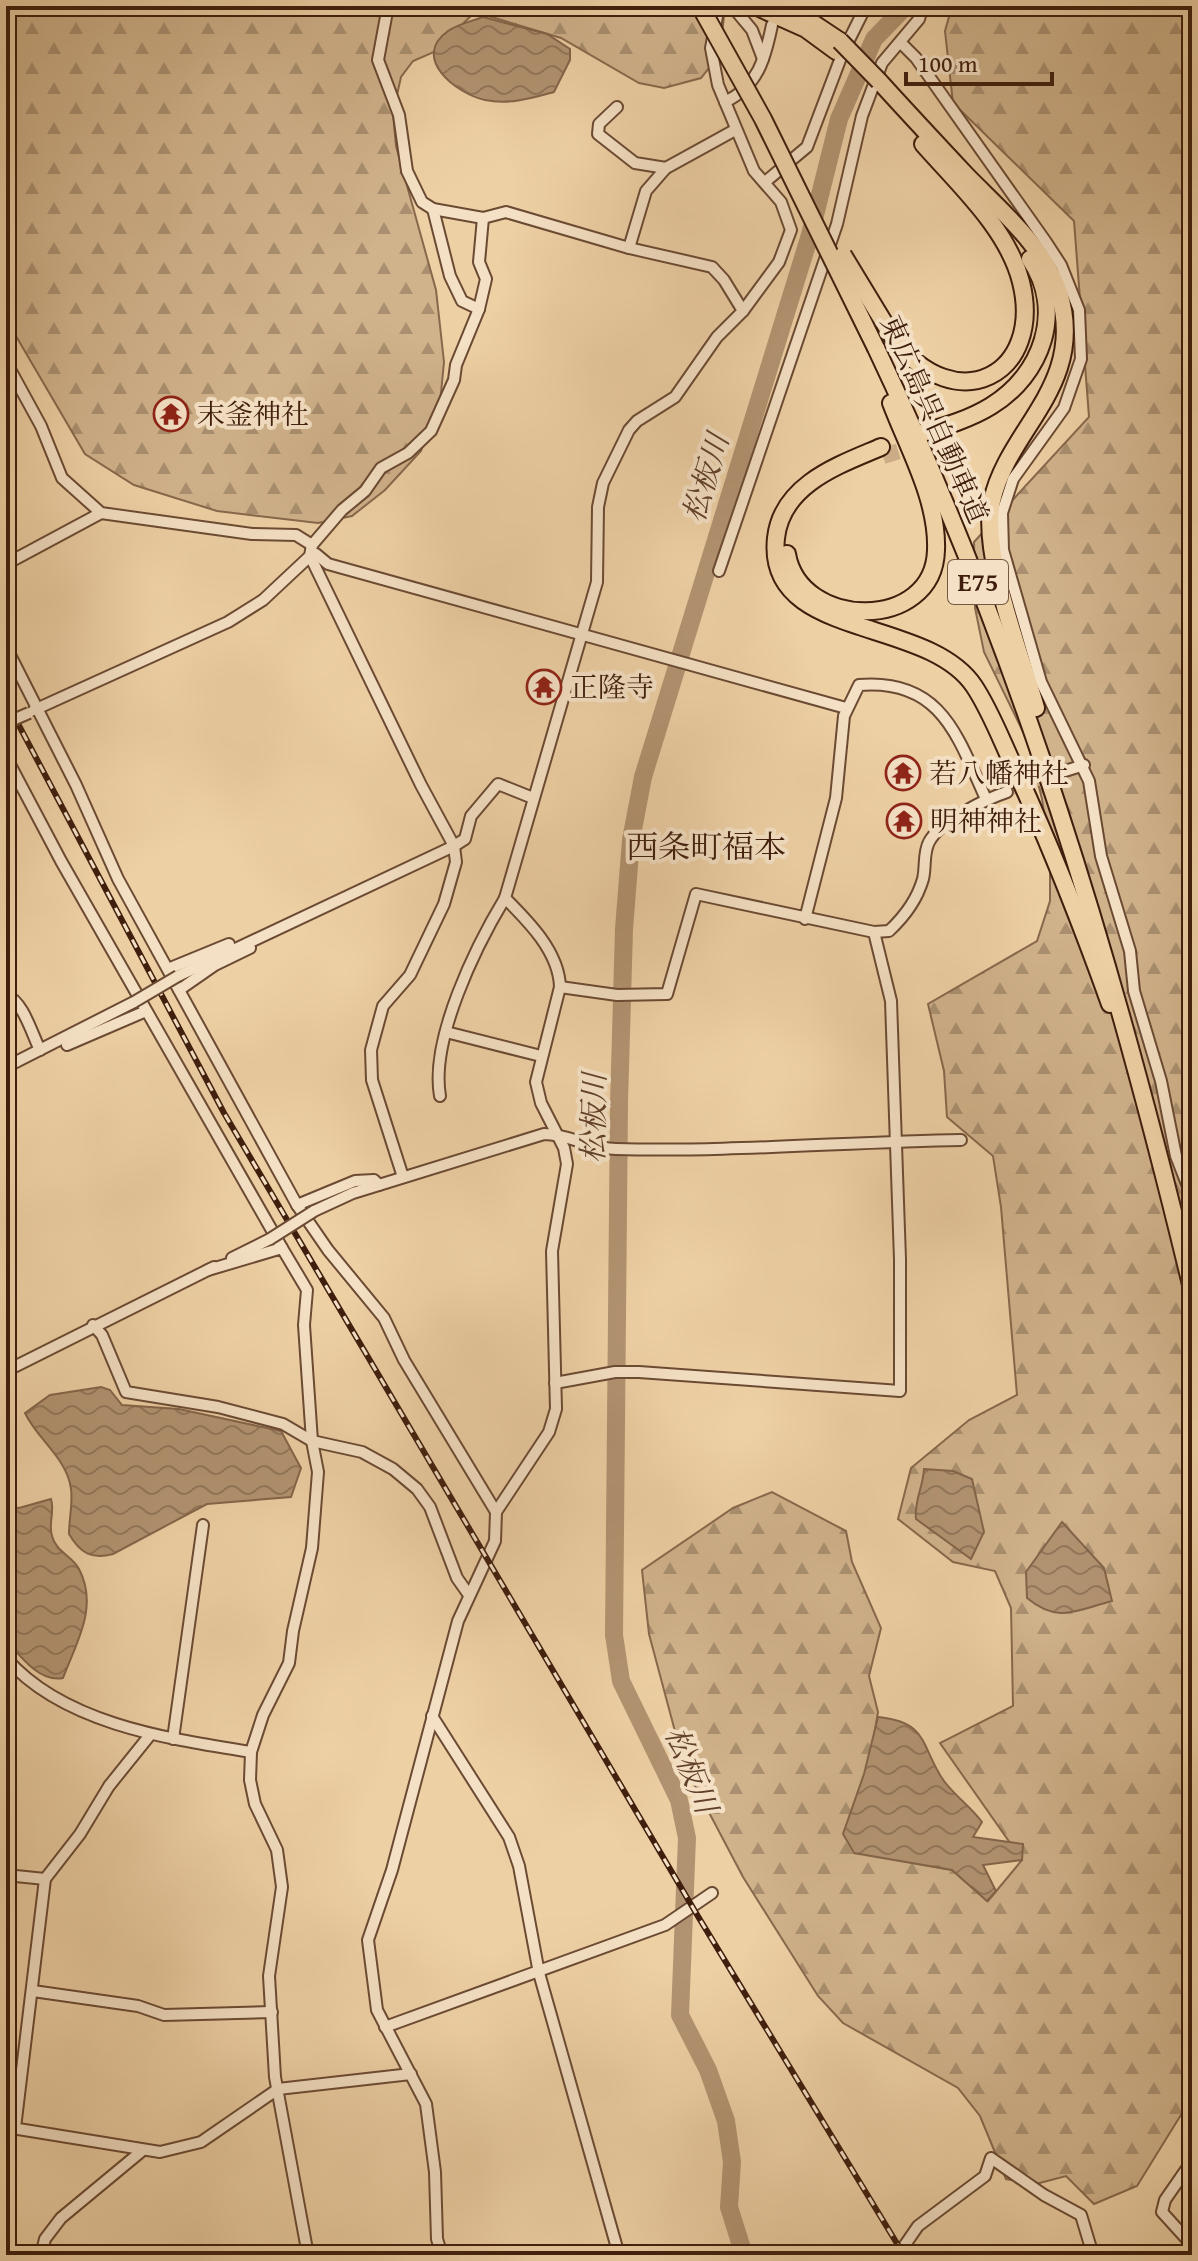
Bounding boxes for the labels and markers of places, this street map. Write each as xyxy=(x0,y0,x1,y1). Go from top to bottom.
place label: 末釜神社 xyxy=(197,393,309,434)
temple icon: 末釜神社 xyxy=(152,395,190,433)
place label: 正隆寺 xyxy=(570,666,654,707)
temple icon: 正隆寺 xyxy=(525,668,563,706)
place label: 若八幡神社 xyxy=(929,752,1069,793)
temple icon: 若八幡神社 xyxy=(884,754,922,792)
place label: 明神神社 xyxy=(930,800,1042,841)
temple icon: 明神神社 xyxy=(885,802,923,840)

